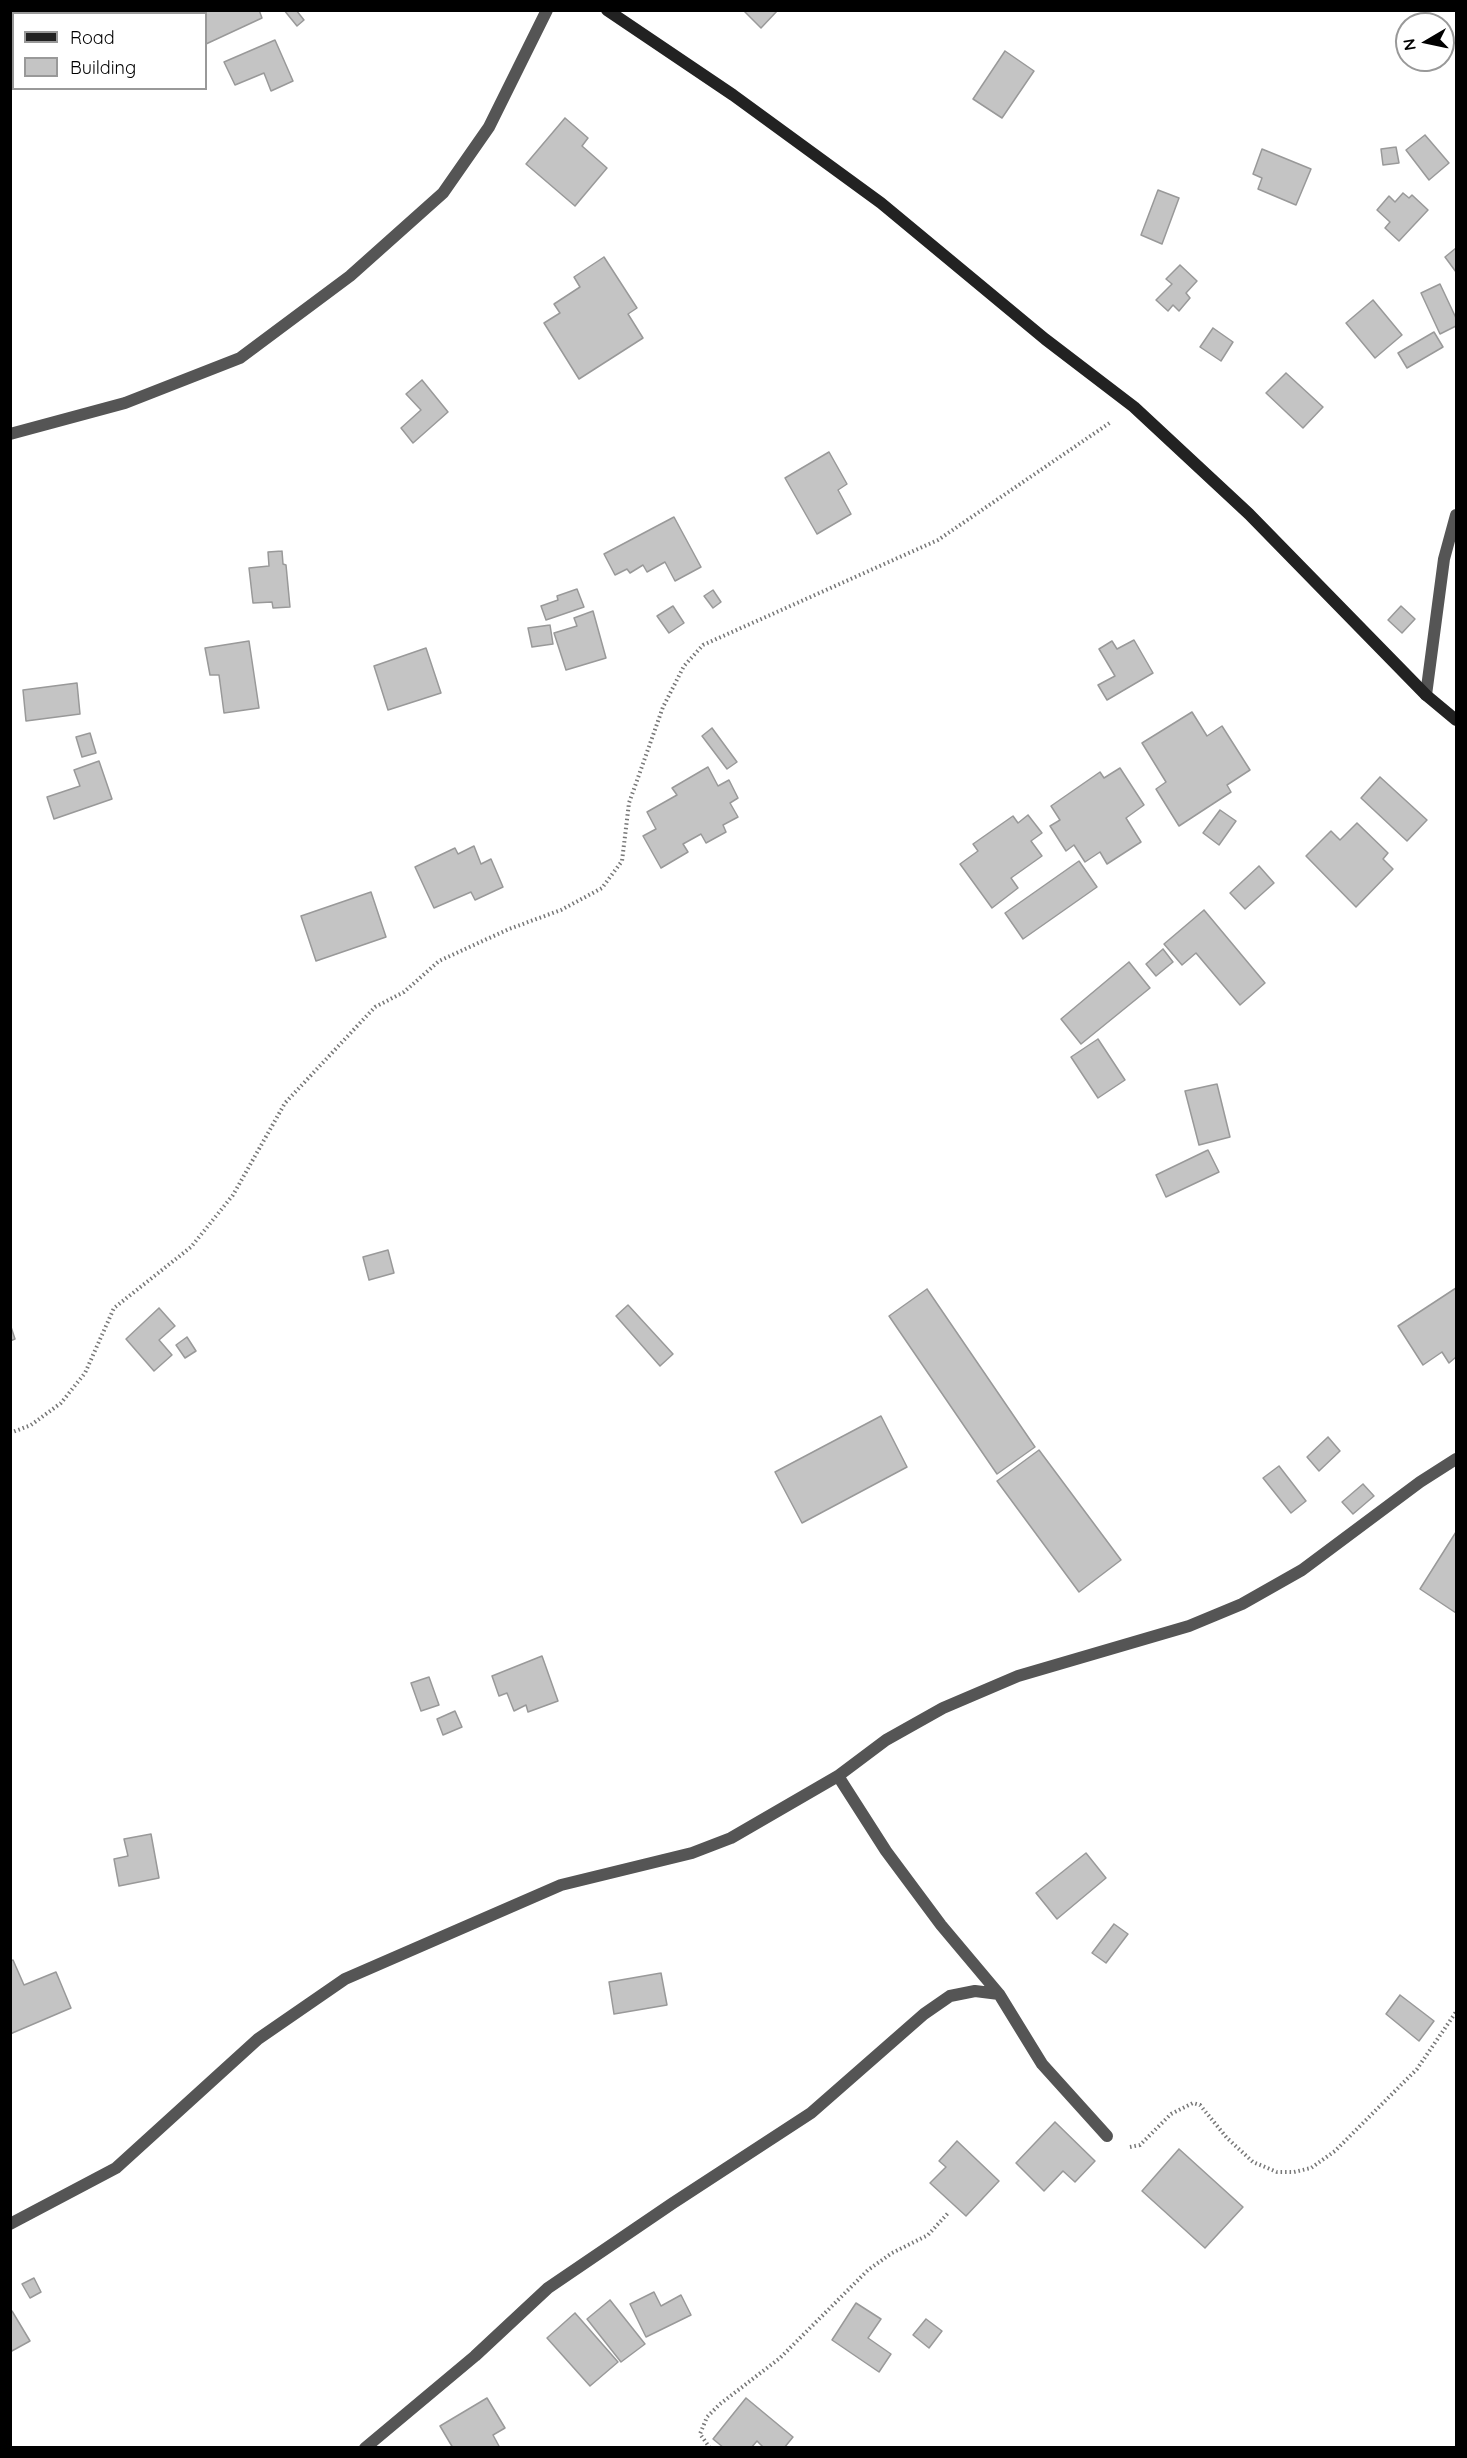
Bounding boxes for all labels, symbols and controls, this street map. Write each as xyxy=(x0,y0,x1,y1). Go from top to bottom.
legend xyxy=(12,12,207,90)
north arrow xyxy=(1395,12,1455,72)
text: Road xyxy=(70,26,115,49)
text: N xyxy=(1398,37,1420,52)
text: Building xyxy=(70,56,136,79)

